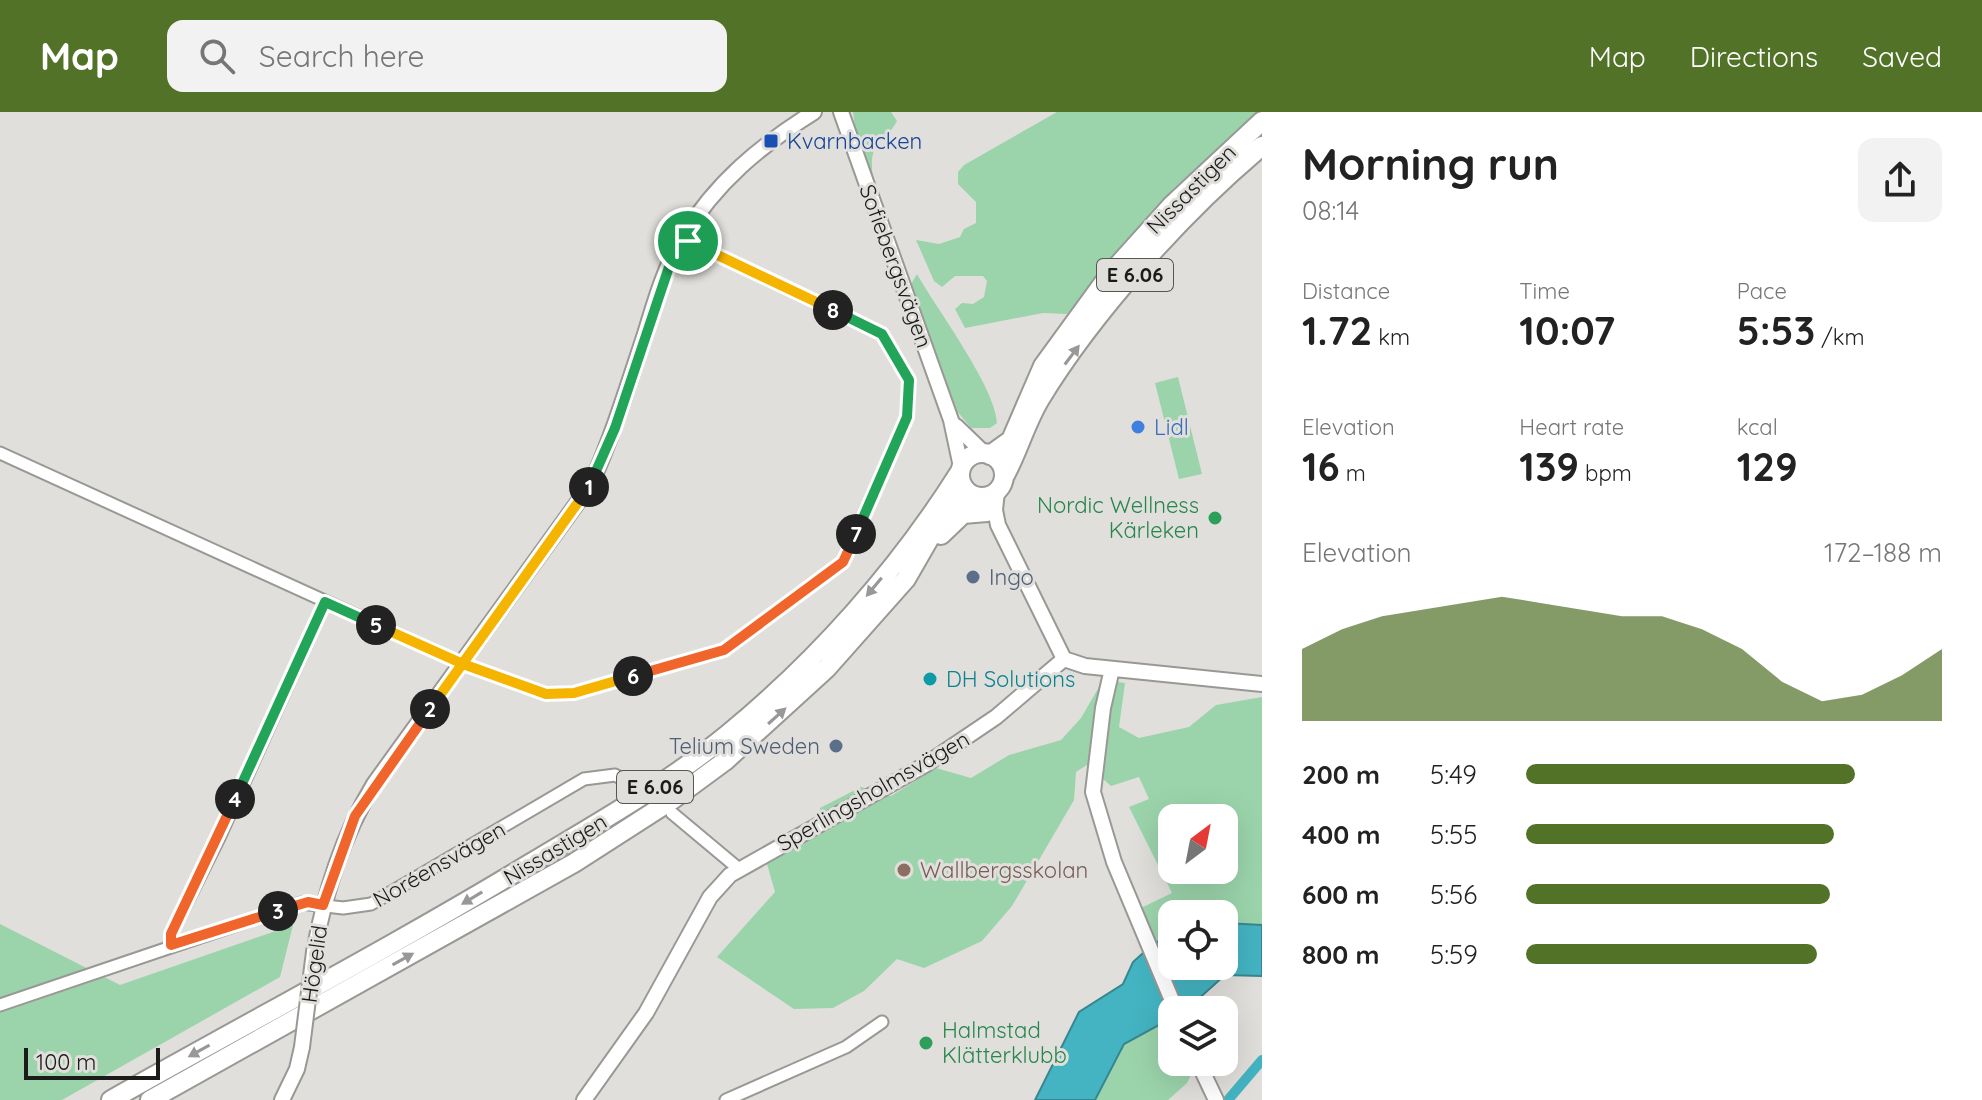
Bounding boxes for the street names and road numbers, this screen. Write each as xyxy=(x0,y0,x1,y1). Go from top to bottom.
street label: Nissastigen xyxy=(1140,138,1242,240)
street label: Sofiebergsvägen xyxy=(853,181,939,351)
road number: E 6.06 xyxy=(1097,259,1173,291)
street label: Sperlingsholmsvägen xyxy=(772,725,974,857)
road number: E 6.06 xyxy=(617,771,693,803)
street label: Nissastigen xyxy=(498,807,612,891)
street label: Noréensvägen xyxy=(368,815,510,913)
street label: Högelid xyxy=(295,923,333,1005)

